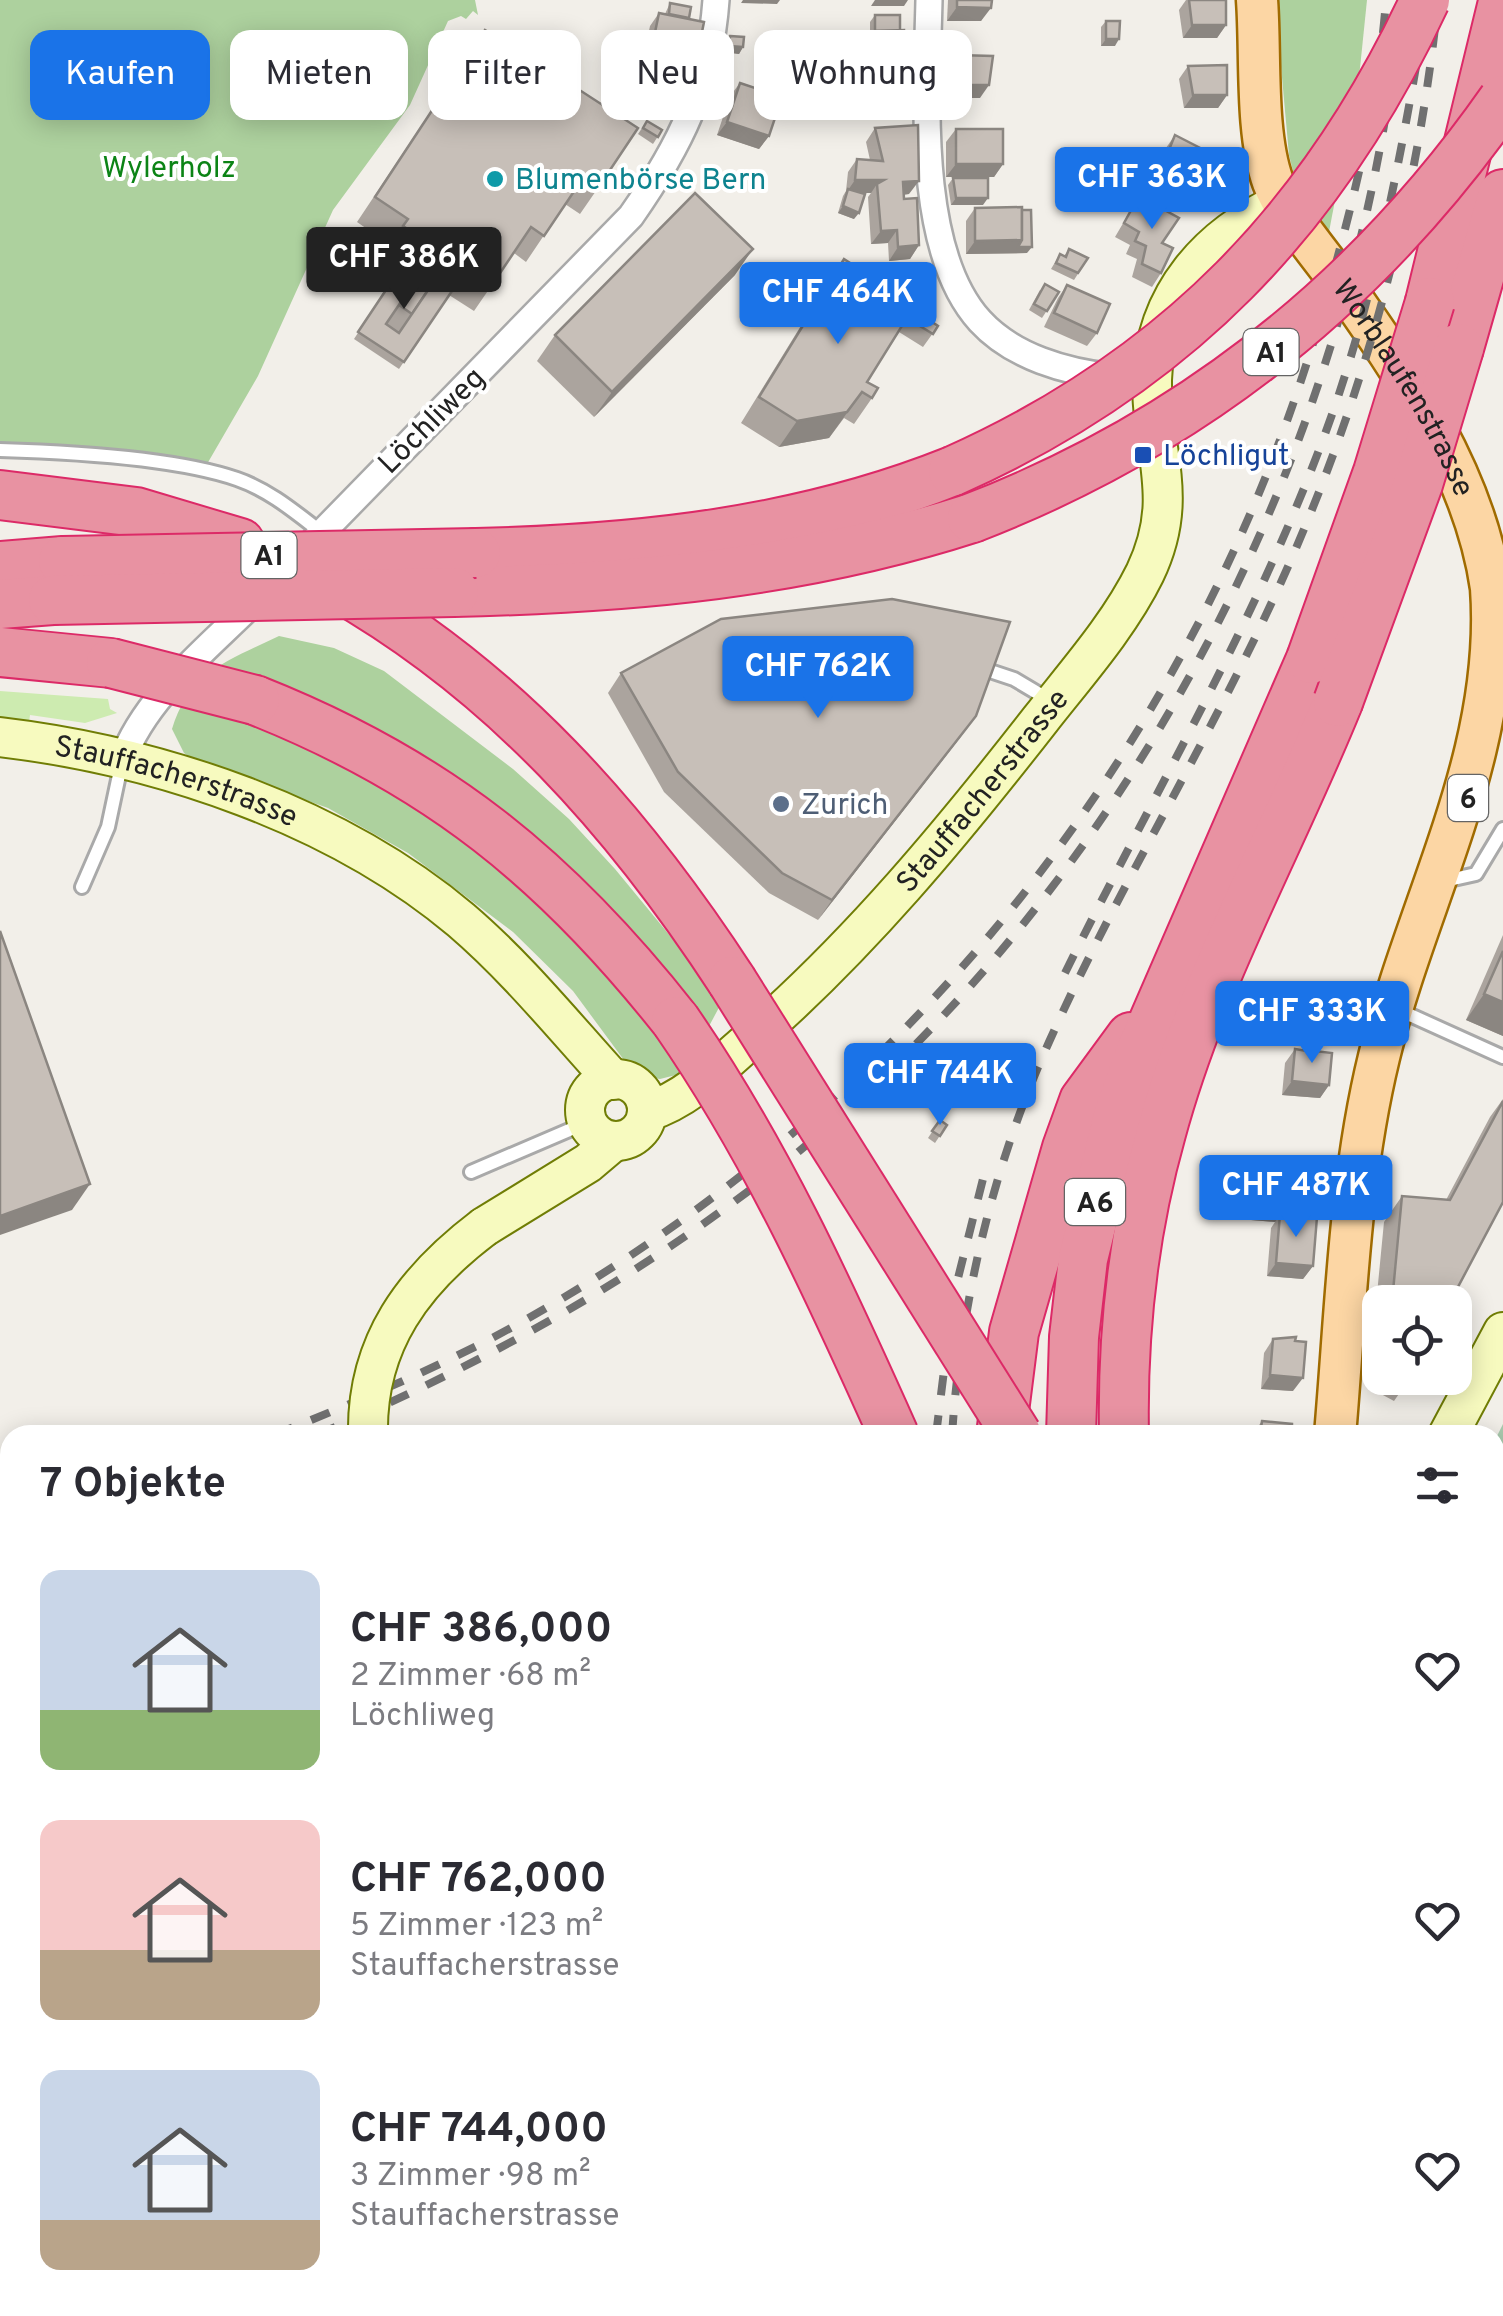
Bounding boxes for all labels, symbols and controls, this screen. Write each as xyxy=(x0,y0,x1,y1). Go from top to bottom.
chip: Kaufen xyxy=(30,30,210,120)
chip: Mieten xyxy=(230,30,408,120)
chip: Filter xyxy=(428,30,581,120)
chip: Neu xyxy=(601,30,734,120)
chip: Wohnung xyxy=(754,30,972,120)
pin: CHF 363K xyxy=(1049,147,1255,232)
park label: Wylerholz xyxy=(102,151,236,188)
text: CHF 363K xyxy=(1077,159,1227,199)
place label: Blumenbörse Bern xyxy=(515,163,766,200)
marker: Blumenbörse Bern xyxy=(484,168,506,190)
pin: CHF 386K xyxy=(301,227,507,312)
text: CHF 386K xyxy=(328,239,480,279)
pin: CHF 464K xyxy=(735,262,941,347)
street label: Worblaufenstrasse xyxy=(1323,273,1481,503)
text: CHF 464K xyxy=(762,274,914,314)
road number: A1 xyxy=(1244,329,1298,375)
street label: Löchliweg xyxy=(372,361,494,483)
place label: Löchligut xyxy=(1163,439,1289,476)
marker: Löchligut xyxy=(1132,444,1154,466)
road number: A1 xyxy=(242,532,296,578)
pin: CHF 762K xyxy=(715,636,921,721)
text: CHF 762K xyxy=(744,648,892,688)
street label: Stauffacherstrasse xyxy=(890,683,1078,902)
street label: Stauffacherstrasse xyxy=(51,729,303,837)
road number: 6 xyxy=(1448,775,1488,821)
place label: Zurich xyxy=(801,788,888,825)
marker: Zurich xyxy=(770,793,792,815)
pin: CHF 333K xyxy=(1209,981,1415,1066)
text: CHF 333K xyxy=(1237,993,1387,1033)
pin: CHF 744K xyxy=(837,1043,1043,1128)
text: CHF 744K xyxy=(866,1055,1014,1095)
pin: CHF 487K xyxy=(1193,1155,1399,1240)
text: CHF 487K xyxy=(1221,1167,1371,1207)
road number: A6 xyxy=(1065,1179,1125,1225)
map controls xyxy=(1362,1285,1472,1395)
button: locate xyxy=(1362,1285,1472,1395)
icon: filters xyxy=(1410,1458,1465,1513)
text: 7 Objekte xyxy=(40,1459,226,1512)
text: CHF 386,000 xyxy=(350,1604,612,1657)
icon: home xyxy=(120,1610,240,1730)
icon: heart xyxy=(1410,1643,1465,1698)
text: 2 Zimmer · 68 m² xyxy=(350,1657,591,1697)
text: Löchliweg xyxy=(350,1697,495,1737)
text: CHF 762,000 xyxy=(350,1854,607,1907)
icon: home xyxy=(120,1860,240,1980)
icon: heart xyxy=(1410,1893,1465,1948)
text: 5 Zimmer · 123 m² xyxy=(350,1907,603,1947)
text: Stauffacherstrasse xyxy=(350,1947,620,1987)
text: CHF 744,000 xyxy=(350,2104,608,2157)
icon: home xyxy=(120,2110,240,2230)
icon: heart xyxy=(1410,2143,1465,2198)
text: 3 Zimmer · 98 m² xyxy=(350,2157,591,2197)
text: Stauffacherstrasse xyxy=(350,2197,620,2237)

